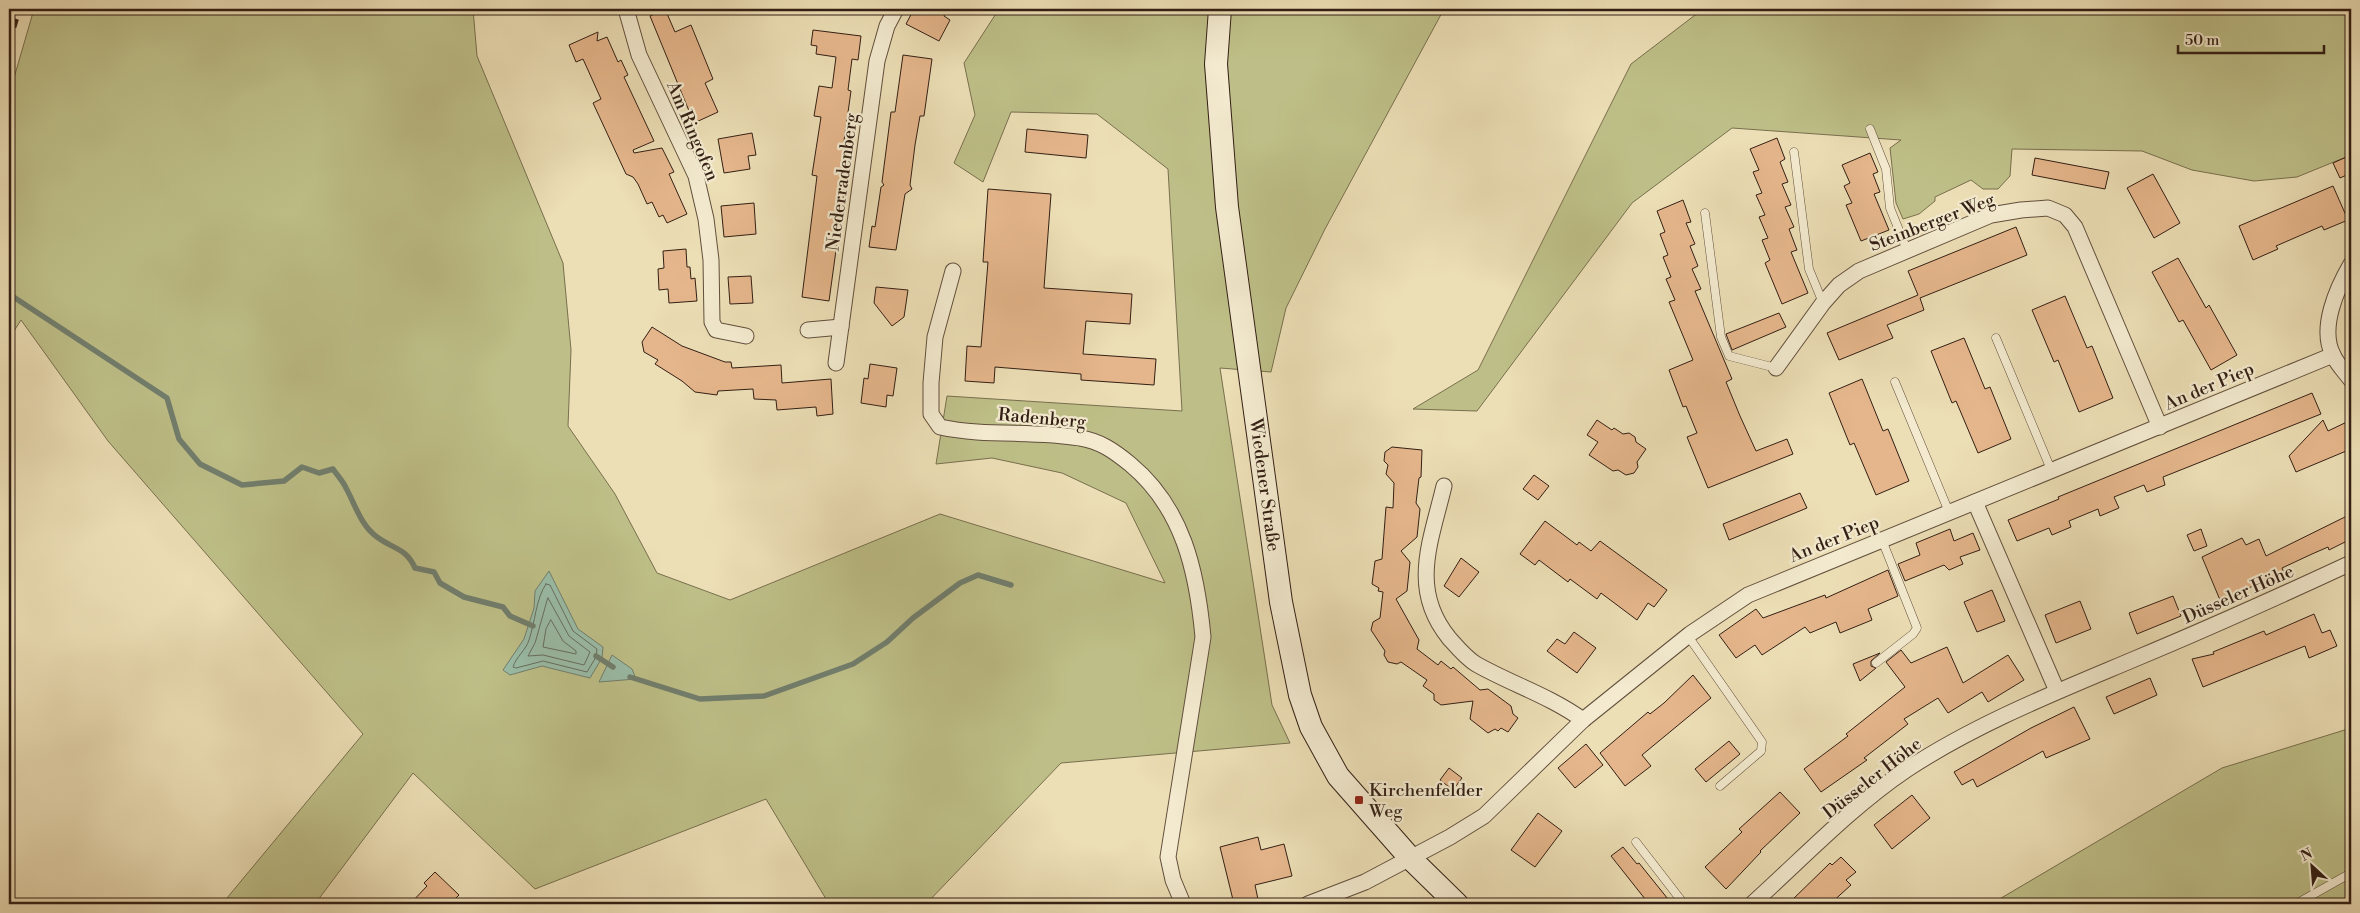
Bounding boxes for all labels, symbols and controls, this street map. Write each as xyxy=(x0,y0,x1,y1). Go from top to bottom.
scale bar xyxy=(2178,22,2324,54)
text: 50 m xyxy=(2185,31,2219,50)
street label: Am Ringofen xyxy=(661,77,724,185)
street label: Niederradenberg xyxy=(821,111,864,253)
street label: Steinberger Weg xyxy=(1866,188,1999,257)
street label: An der Piep xyxy=(2160,357,2258,416)
street label: Radenberg xyxy=(997,403,1088,434)
street label: Wiedener Straße xyxy=(1244,416,1285,553)
street label: An der Piep xyxy=(1785,511,1883,568)
street label: Düsseler Höhe xyxy=(2179,560,2297,629)
street label: Düsseler Höhe xyxy=(1818,733,1926,824)
place label: Kirchenfelder Weg xyxy=(1368,779,1483,823)
marker: Kirchenfelder Weg xyxy=(1353,794,1365,806)
north arrow xyxy=(2288,840,2338,890)
text: N xyxy=(2298,845,2316,866)

